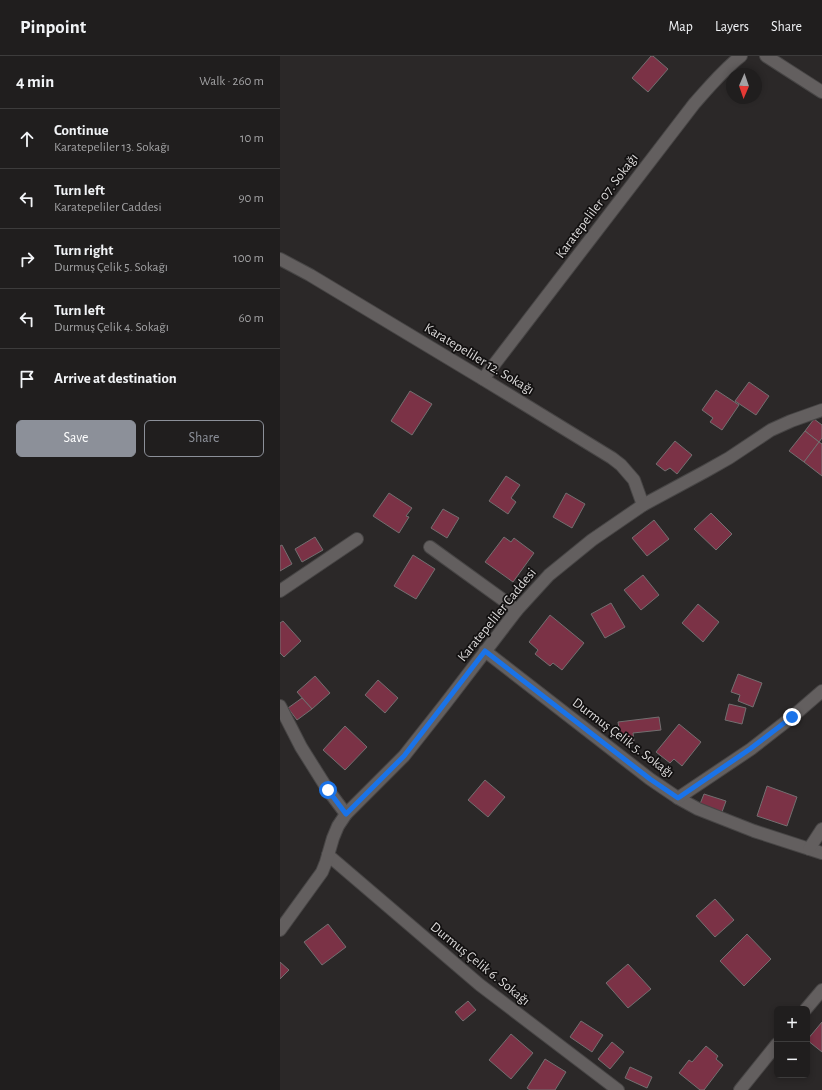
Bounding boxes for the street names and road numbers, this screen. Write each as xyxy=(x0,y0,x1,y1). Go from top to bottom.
street label: Karatepeliler 07. Sokağı xyxy=(553,151,641,261)
street label: Karatepeliler 12. Sokağı xyxy=(422,321,536,397)
street label: Karatepeliler Caddesi xyxy=(455,566,539,664)
street label: Durmuş Çelik 5. Sokağı xyxy=(570,695,676,781)
street label: Durmuş Çelik 6. Sokağı xyxy=(428,920,532,1008)

